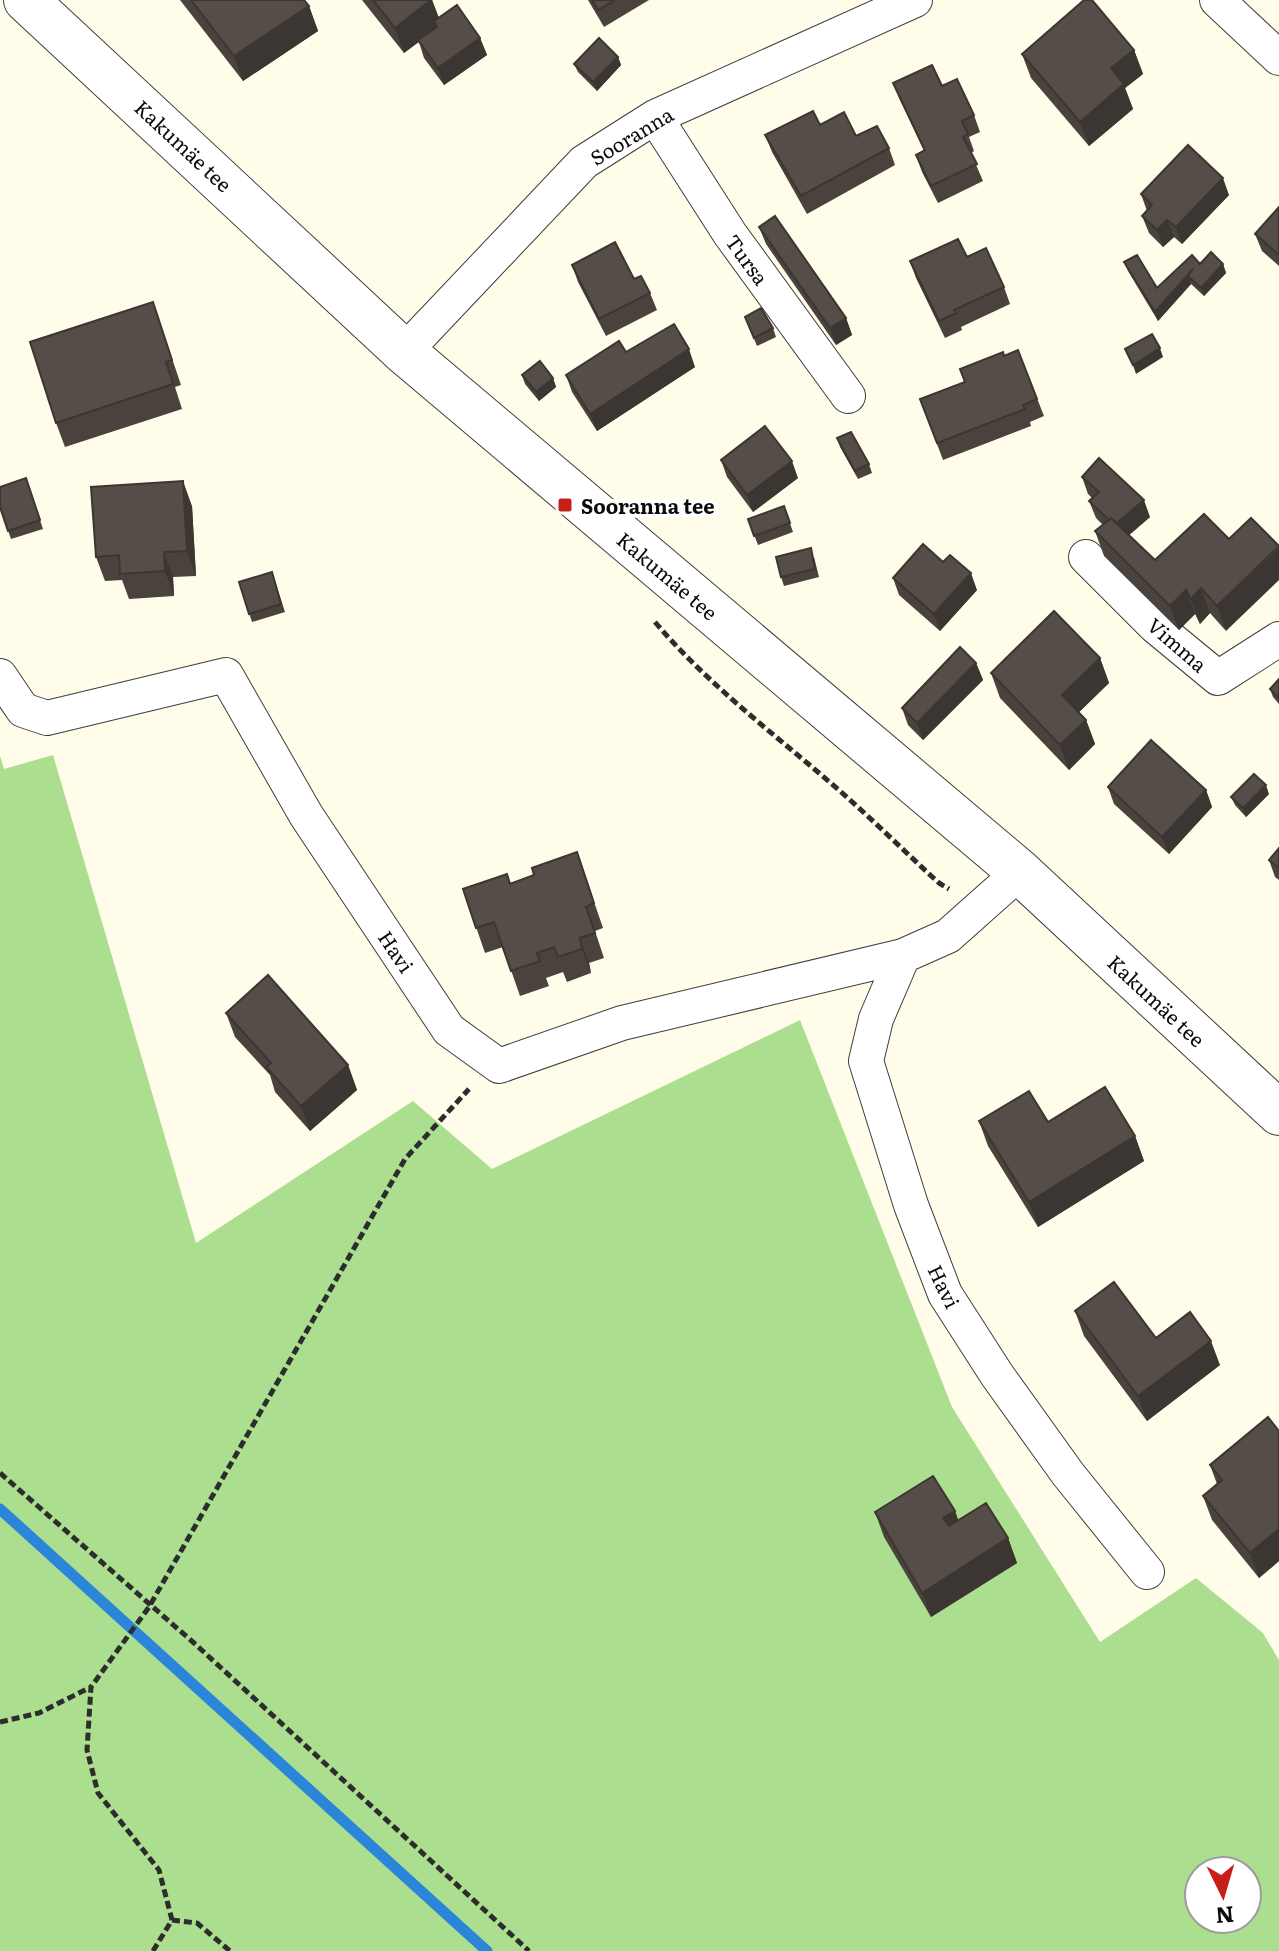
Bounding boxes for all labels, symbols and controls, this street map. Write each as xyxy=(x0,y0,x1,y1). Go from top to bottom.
street label: Kakumäe tee xyxy=(129,92,239,198)
street label: Sooranna xyxy=(584,98,678,172)
street label: Tursa xyxy=(719,227,777,291)
place label: Sooranna tee xyxy=(581,490,715,520)
marker: Sooranna tee xyxy=(556,496,574,514)
street label: Kakumäe tee xyxy=(611,524,725,626)
street label: Vimma xyxy=(1142,610,1215,679)
street label: Havi xyxy=(372,924,422,978)
street label: Kakumäe tee xyxy=(1102,947,1212,1053)
street label: Havi xyxy=(922,1259,969,1313)
north arrow xyxy=(1183,1855,1263,1935)
text: N xyxy=(1214,1899,1236,1934)

